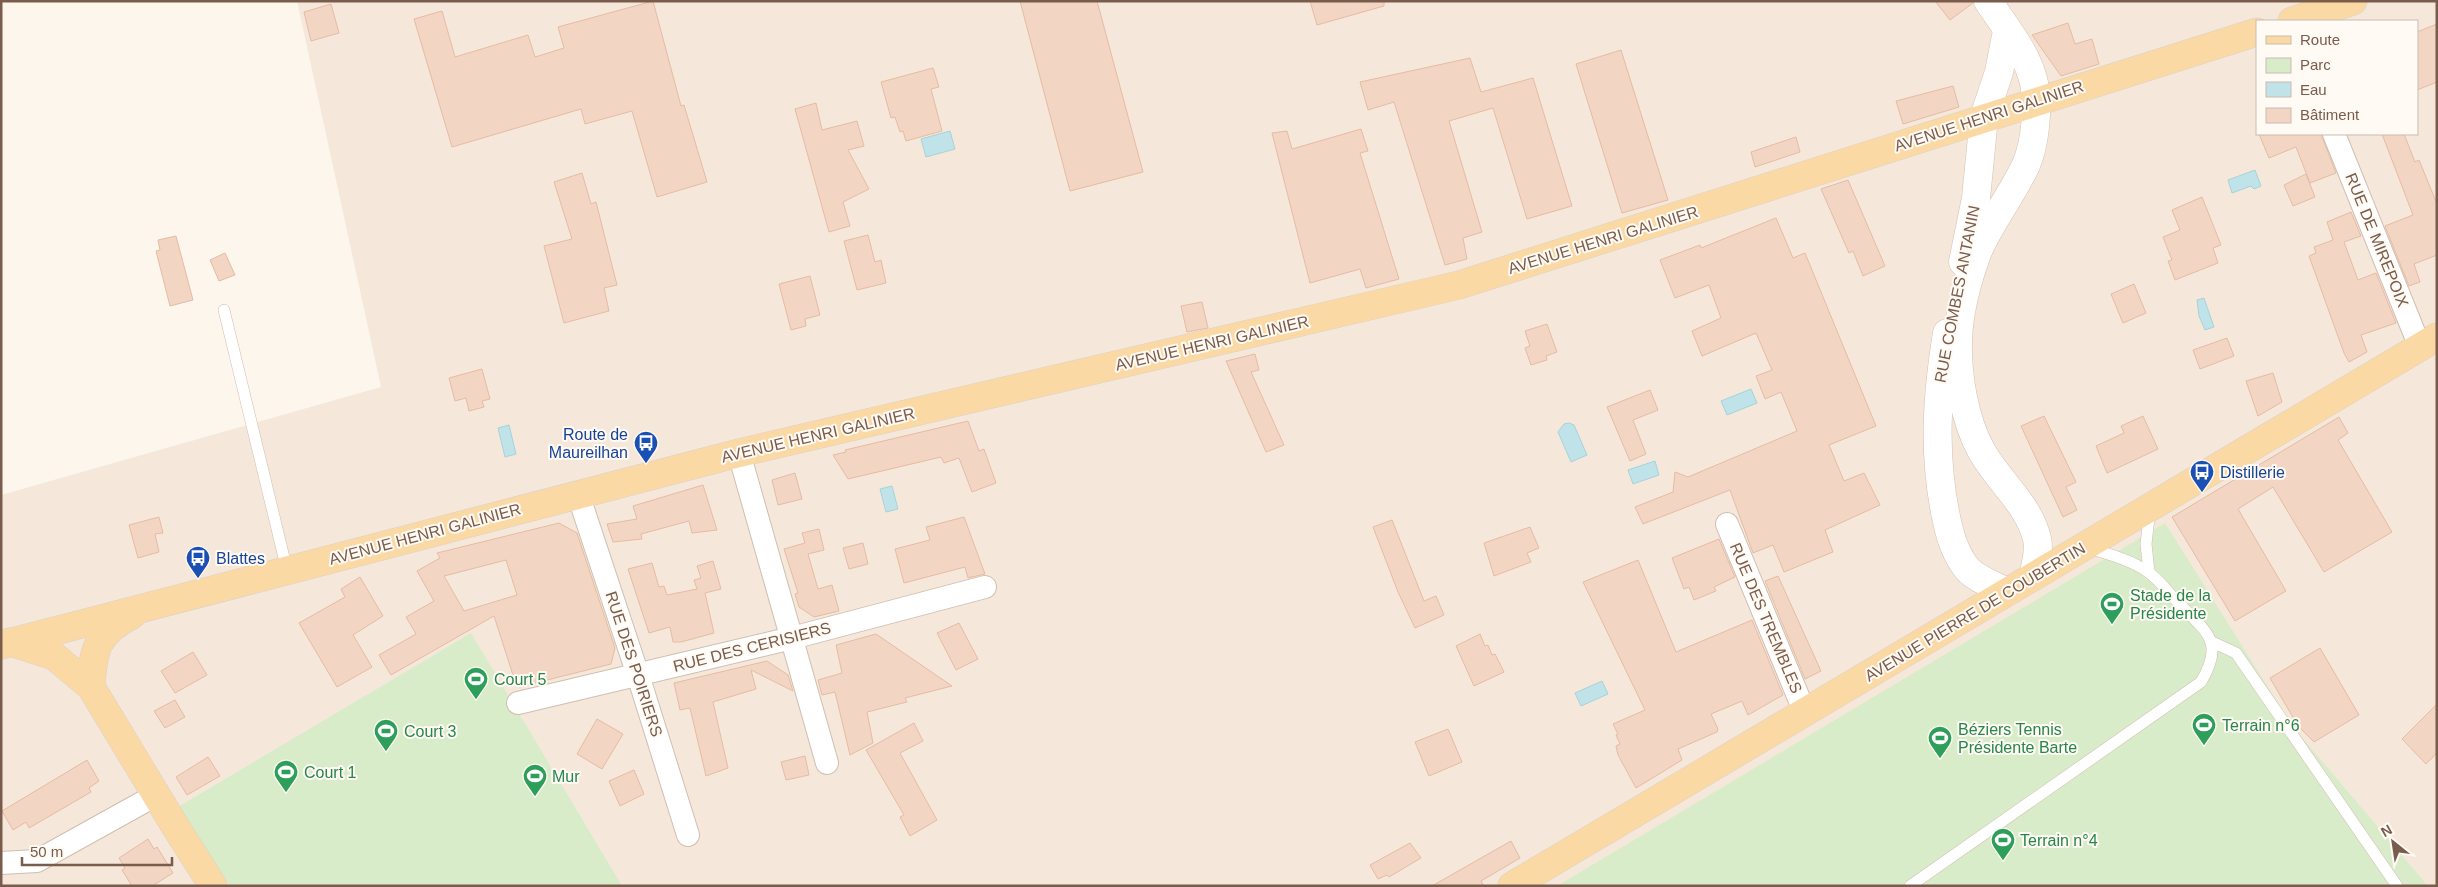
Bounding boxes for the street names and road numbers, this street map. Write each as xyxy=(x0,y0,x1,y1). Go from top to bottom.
street label: AVENUE HENRI GALINIER xyxy=(1892,77,2086,155)
street label: RUE DE MIREPOIX xyxy=(2342,170,2412,310)
street label: AVENUE HENRI GALINIER xyxy=(1506,203,1700,277)
street label: RUE COMBES ANTANIN xyxy=(1931,204,1983,384)
street label: AVENUE HENRI GALINIER xyxy=(1114,312,1310,374)
street label: AVENUE HENRI GALINIER xyxy=(720,404,916,466)
street label: AVENUE HENRI GALINIER xyxy=(327,500,523,568)
street label: AVENUE PIERRE DE COUBERTIN xyxy=(1862,539,2088,685)
street label: RUE DES TREMBLES xyxy=(1727,540,1805,696)
street label: RUE DES POIRIERS xyxy=(602,589,666,739)
street label: RUE DES CERISIERS xyxy=(671,619,833,675)

